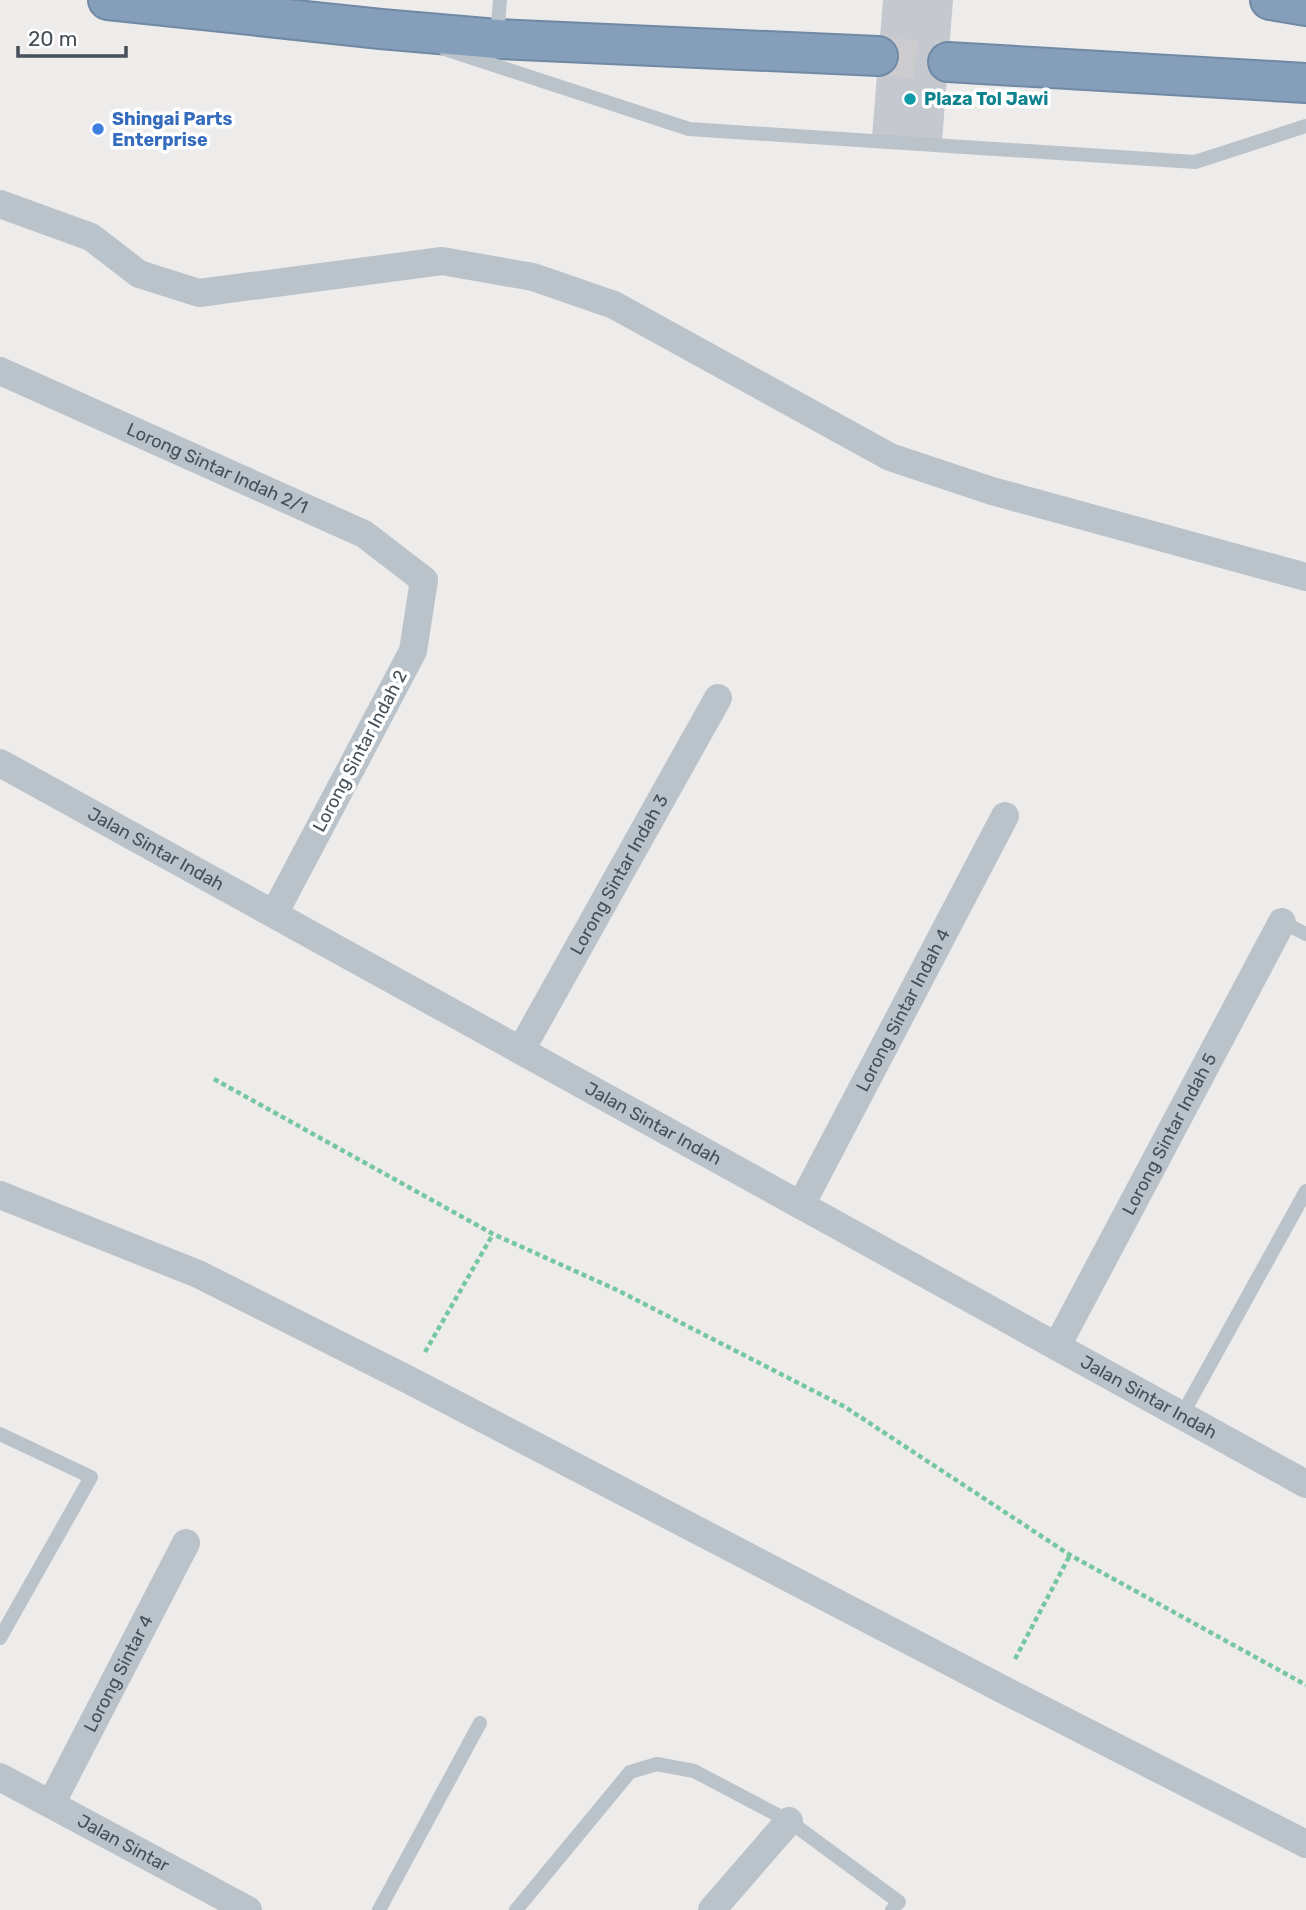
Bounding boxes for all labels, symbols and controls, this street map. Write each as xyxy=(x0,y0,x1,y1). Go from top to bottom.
scale bar xyxy=(18,14,126,58)
text: 20 m xyxy=(28,26,77,51)
place label: Plaza Tol Jawi xyxy=(924,88,1048,110)
marker: Plaza Tol Jawi xyxy=(902,91,918,107)
place label: Shingai Parts Enterprise xyxy=(112,108,233,151)
marker: Shingai Parts Enterprise xyxy=(90,121,106,137)
street label: Lorong Sintar Indah 2/1 xyxy=(123,418,311,518)
street label: Lorong Sintar Indah 2 xyxy=(308,666,412,836)
street label: Lorong Sintar Indah 3 xyxy=(566,791,673,959)
street label: Jalan Sintar Indah xyxy=(84,803,228,896)
street label: Lorong Sintar Indah 4 xyxy=(851,925,955,1095)
street label: Lorong Sintar Indah 5 xyxy=(1118,1049,1221,1219)
street label: Jalan Sintar Indah xyxy=(581,1077,725,1170)
street label: Jalan Sintar Indah xyxy=(1076,1351,1221,1444)
street label: Lorong Sintar 4 xyxy=(79,1611,158,1736)
street label: Jalan Sintar xyxy=(74,1810,173,1877)

